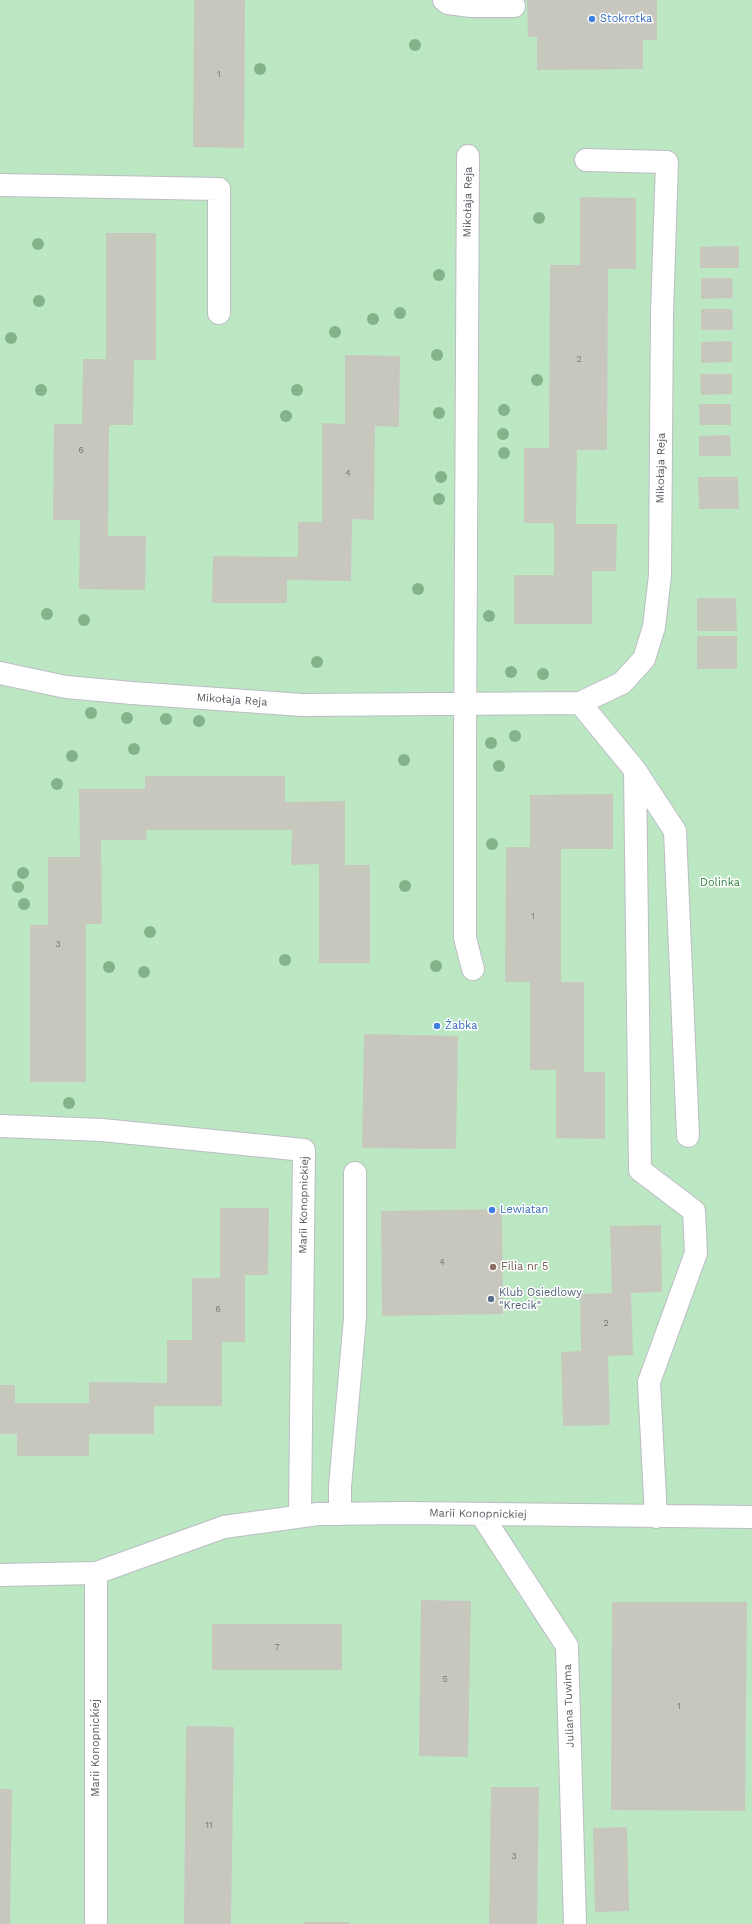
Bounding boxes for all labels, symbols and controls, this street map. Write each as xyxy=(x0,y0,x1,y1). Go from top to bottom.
place label: Stokrotka xyxy=(600,12,652,26)
marker: Stokrotka xyxy=(587,14,597,24)
house number: 1 xyxy=(217,69,221,79)
street label: Mikołaja Reja xyxy=(461,166,475,238)
house number: 2 xyxy=(576,354,582,364)
street label: Mikołaja Reja xyxy=(654,432,668,504)
house number: 6 xyxy=(78,445,84,455)
house number: 4 xyxy=(345,468,351,478)
street label: Mikołaja Reja xyxy=(196,691,268,709)
park label: Dolinka xyxy=(700,876,740,890)
house number: 1 xyxy=(531,911,535,921)
house number: 3 xyxy=(55,939,61,949)
place label: Żabka xyxy=(445,1019,477,1033)
marker: Żabka xyxy=(432,1021,442,1031)
street label: Marii Konopnickiej xyxy=(297,1156,311,1254)
place label: Lewiatan xyxy=(500,1203,548,1217)
marker: Lewiatan xyxy=(487,1205,497,1215)
house number: 4 xyxy=(439,1257,445,1267)
place label: Filia nr 5 xyxy=(501,1260,548,1274)
marker: Filia nr 5 xyxy=(488,1262,498,1272)
place label: Klub Osiedlowy "Krecik" xyxy=(499,1286,582,1312)
marker: Klub Osiedlowy "Krecik" xyxy=(486,1294,496,1304)
house number: 6 xyxy=(215,1304,221,1314)
house number: 2 xyxy=(603,1318,609,1328)
street label: Marii Konopnickiej xyxy=(429,1507,527,1521)
house number: 7 xyxy=(274,1642,280,1652)
street label: Juliana Tuwima xyxy=(561,1664,577,1748)
house number: 5 xyxy=(442,1674,448,1684)
street label: Marii Konopnickiej xyxy=(89,1699,103,1797)
house number: 1 xyxy=(677,1701,681,1711)
house number: 11 xyxy=(205,1820,213,1830)
house number: 3 xyxy=(511,1851,517,1861)

